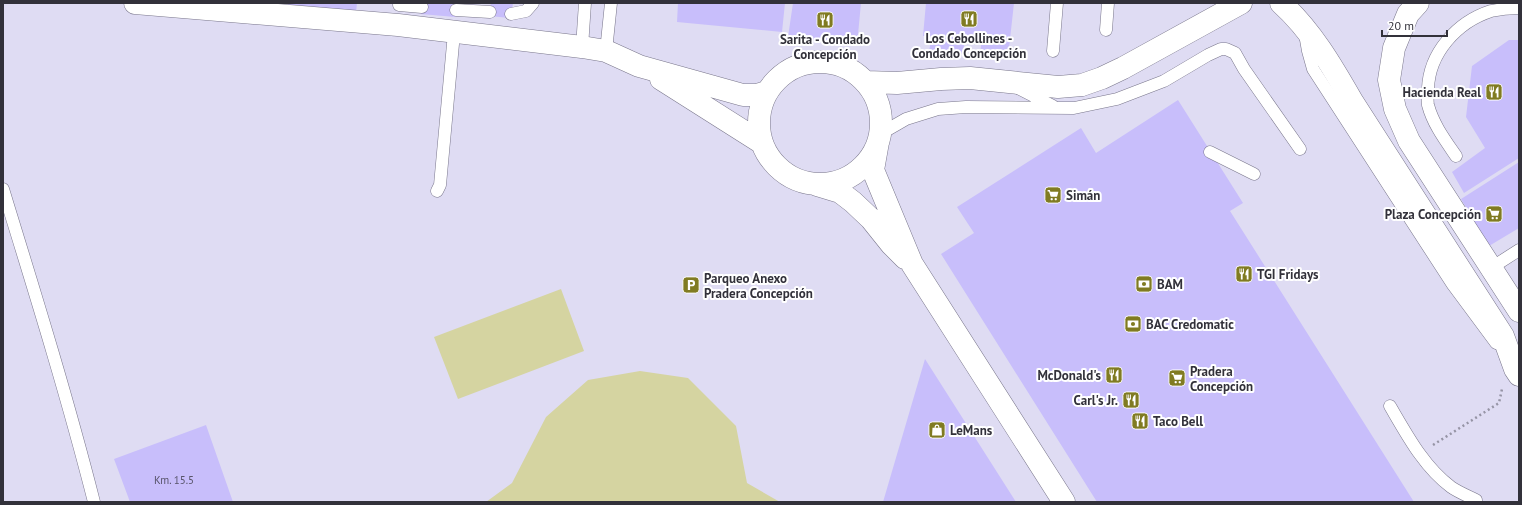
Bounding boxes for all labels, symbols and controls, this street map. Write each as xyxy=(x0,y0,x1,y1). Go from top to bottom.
restaurant icon: Los Cebollines - Condado Concepción xyxy=(959,9,979,29)
restaurant icon: Sarita - Condado Concepción xyxy=(815,10,835,30)
scale bar xyxy=(1382,12,1447,38)
text: 20 m xyxy=(1388,18,1414,33)
place label: Los Cebollines - Condado Concepción xyxy=(912,30,1026,62)
place label: Sarita - Condado Concepción xyxy=(780,31,870,63)
restaurant icon: Hacienda Real xyxy=(1484,82,1504,102)
place label: Hacienda Real xyxy=(1402,84,1481,101)
supermarket icon: Simán xyxy=(1043,185,1063,205)
place label: Simán xyxy=(1066,187,1100,204)
supermarket icon: Plaza Concepción xyxy=(1484,204,1504,224)
place label: Plaza Concepción xyxy=(1385,206,1481,223)
restaurant icon: TGI Fridays xyxy=(1234,264,1254,284)
place label: TGI Fridays xyxy=(1257,266,1319,283)
place label: Parqueo Anexo Pradera Concepción xyxy=(704,270,813,302)
bank icon: BAM xyxy=(1134,274,1154,294)
parking icon: Parqueo Anexo Pradera Concepción xyxy=(681,275,701,295)
place label: BAM xyxy=(1157,276,1183,293)
bank icon: BAC Credomatic xyxy=(1123,314,1143,334)
place label: BAC Credomatic xyxy=(1146,316,1234,333)
place label: Pradera Concepción xyxy=(1190,363,1253,395)
restaurant icon: McDonald's xyxy=(1104,365,1124,385)
place label: McDonald's xyxy=(1037,367,1102,384)
supermarket icon: Pradera Concepción xyxy=(1167,368,1187,388)
restaurant icon: Carl's Jr. xyxy=(1121,390,1141,410)
place label: Carl's Jr. xyxy=(1074,392,1118,409)
restaurant icon: Taco Bell xyxy=(1130,411,1150,431)
place label: Taco Bell xyxy=(1153,413,1203,430)
shop icon: LeMans xyxy=(927,420,947,440)
place label: LeMans xyxy=(950,422,993,439)
house number: Km. 15.5 xyxy=(154,473,194,487)

